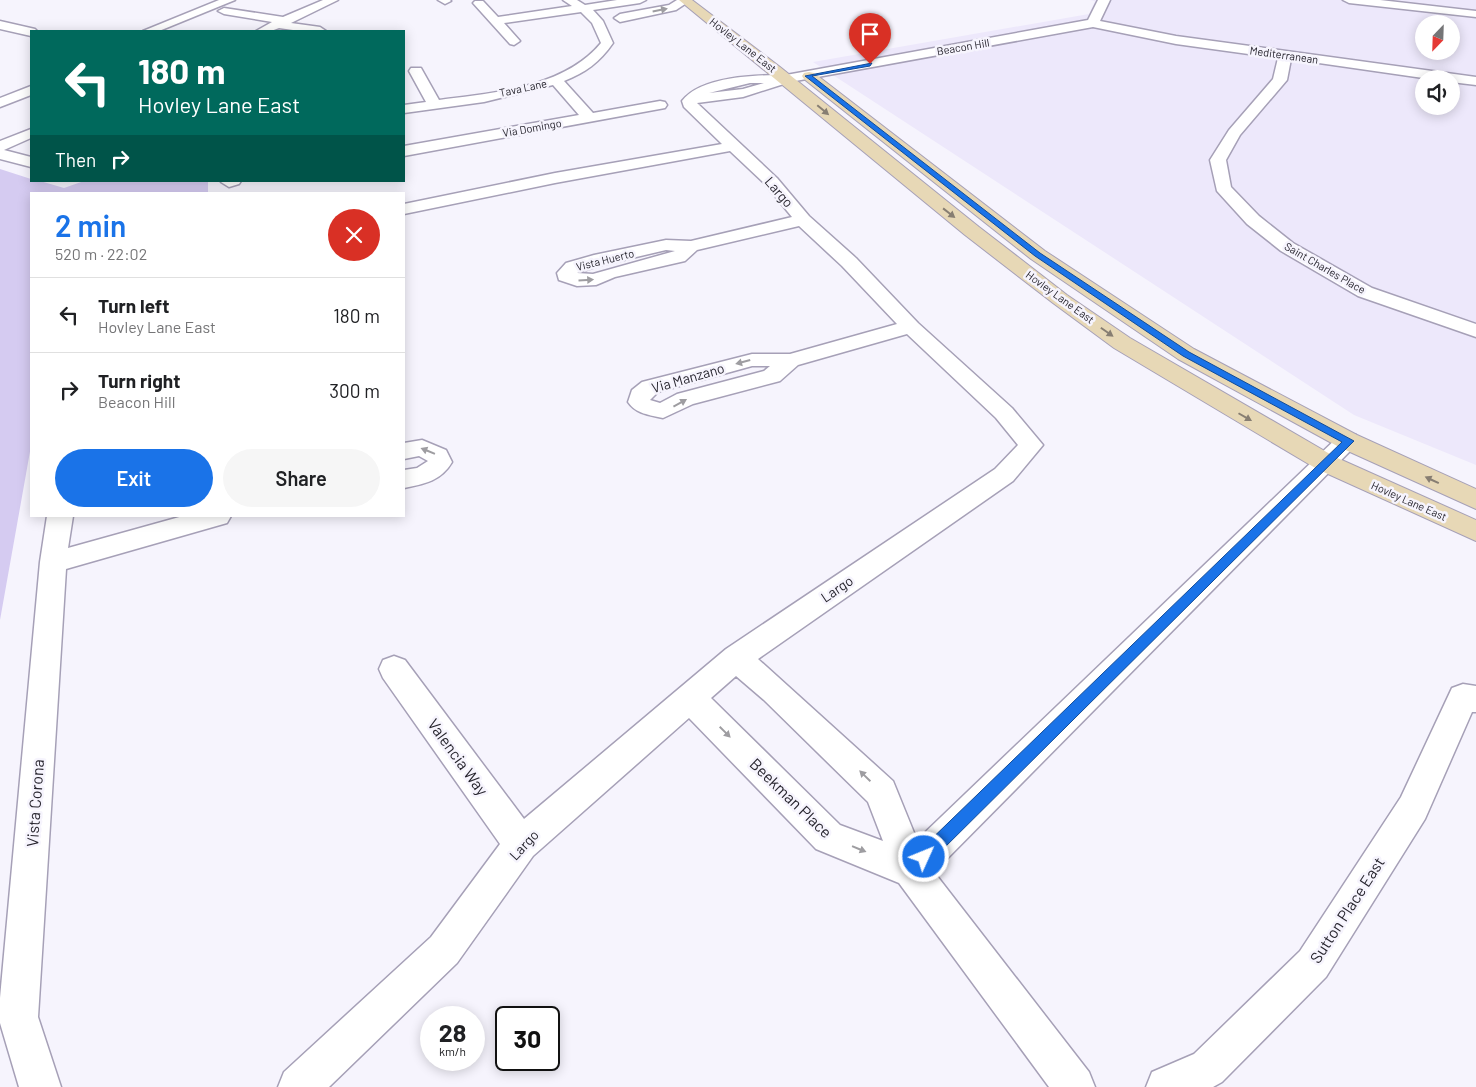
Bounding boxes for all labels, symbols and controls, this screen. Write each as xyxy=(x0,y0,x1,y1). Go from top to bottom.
one-way arrow xyxy=(653,6,669,14)
pin xyxy=(849,13,891,64)
street label: Hovley Lane East xyxy=(707,15,779,75)
north arrow xyxy=(1415,15,1460,60)
map controls xyxy=(1415,15,1460,115)
icon: arrive xyxy=(856,20,884,48)
street label: Beacon Hill xyxy=(936,35,990,58)
street label: Mediterranean xyxy=(1249,43,1319,66)
text: 180 m xyxy=(138,49,226,91)
icon: left xyxy=(55,50,120,115)
button: sound xyxy=(1415,70,1460,115)
street label: Tava Lane xyxy=(498,76,548,99)
text: Hovley Lane East xyxy=(138,91,300,117)
one-way arrow xyxy=(816,105,829,116)
street label: Via Domingo xyxy=(501,116,562,139)
icon: right xyxy=(106,145,134,173)
text: Then xyxy=(55,148,96,171)
street label: Largo xyxy=(761,173,797,211)
text: 2 min xyxy=(55,207,126,243)
one-way arrow xyxy=(942,207,955,218)
button: close xyxy=(328,209,380,261)
street label: Saint Charles Place xyxy=(1283,239,1368,296)
text: 520 m · 22:02 xyxy=(55,244,147,263)
street label: Vista Huerto xyxy=(575,246,635,273)
street label: Hovley Lane East xyxy=(1024,268,1097,326)
one-way arrow xyxy=(579,275,595,283)
text: Turn left xyxy=(98,294,169,317)
icon: left xyxy=(55,301,83,329)
text: 180 m xyxy=(333,304,380,327)
text: Hovley Lane East xyxy=(98,317,216,336)
one-way arrow xyxy=(1100,327,1114,337)
one-way arrow xyxy=(735,358,750,366)
street label: Via Manzano xyxy=(649,359,726,396)
text: Turn right xyxy=(98,369,180,392)
icon: right xyxy=(55,376,83,404)
text: 300 m xyxy=(329,379,380,402)
text: Beacon Hill xyxy=(98,392,175,411)
one-way arrow xyxy=(674,398,687,407)
one-way arrow xyxy=(1239,412,1252,421)
one-way arrow xyxy=(421,447,435,455)
button: Exit xyxy=(55,449,213,507)
button: Share xyxy=(223,449,380,507)
one-way arrow xyxy=(1425,475,1439,483)
street label: Hovley Lane East xyxy=(1370,478,1449,523)
street label: Largo xyxy=(817,572,856,605)
street label: Valencia Way xyxy=(424,715,493,799)
one-way arrow xyxy=(718,726,730,738)
street label: Beekman Place xyxy=(746,754,836,841)
street label: Vista Corona xyxy=(22,758,47,848)
one-way arrow xyxy=(859,771,871,783)
street label: Largo xyxy=(505,826,542,863)
position arrow xyxy=(897,830,949,882)
one-way arrow xyxy=(851,846,866,853)
street label: Sutton Place East xyxy=(1305,853,1388,966)
speed limit sign: 30 xyxy=(495,1006,560,1071)
text: 28 xyxy=(439,1017,466,1047)
text: km/h xyxy=(439,1044,466,1058)

